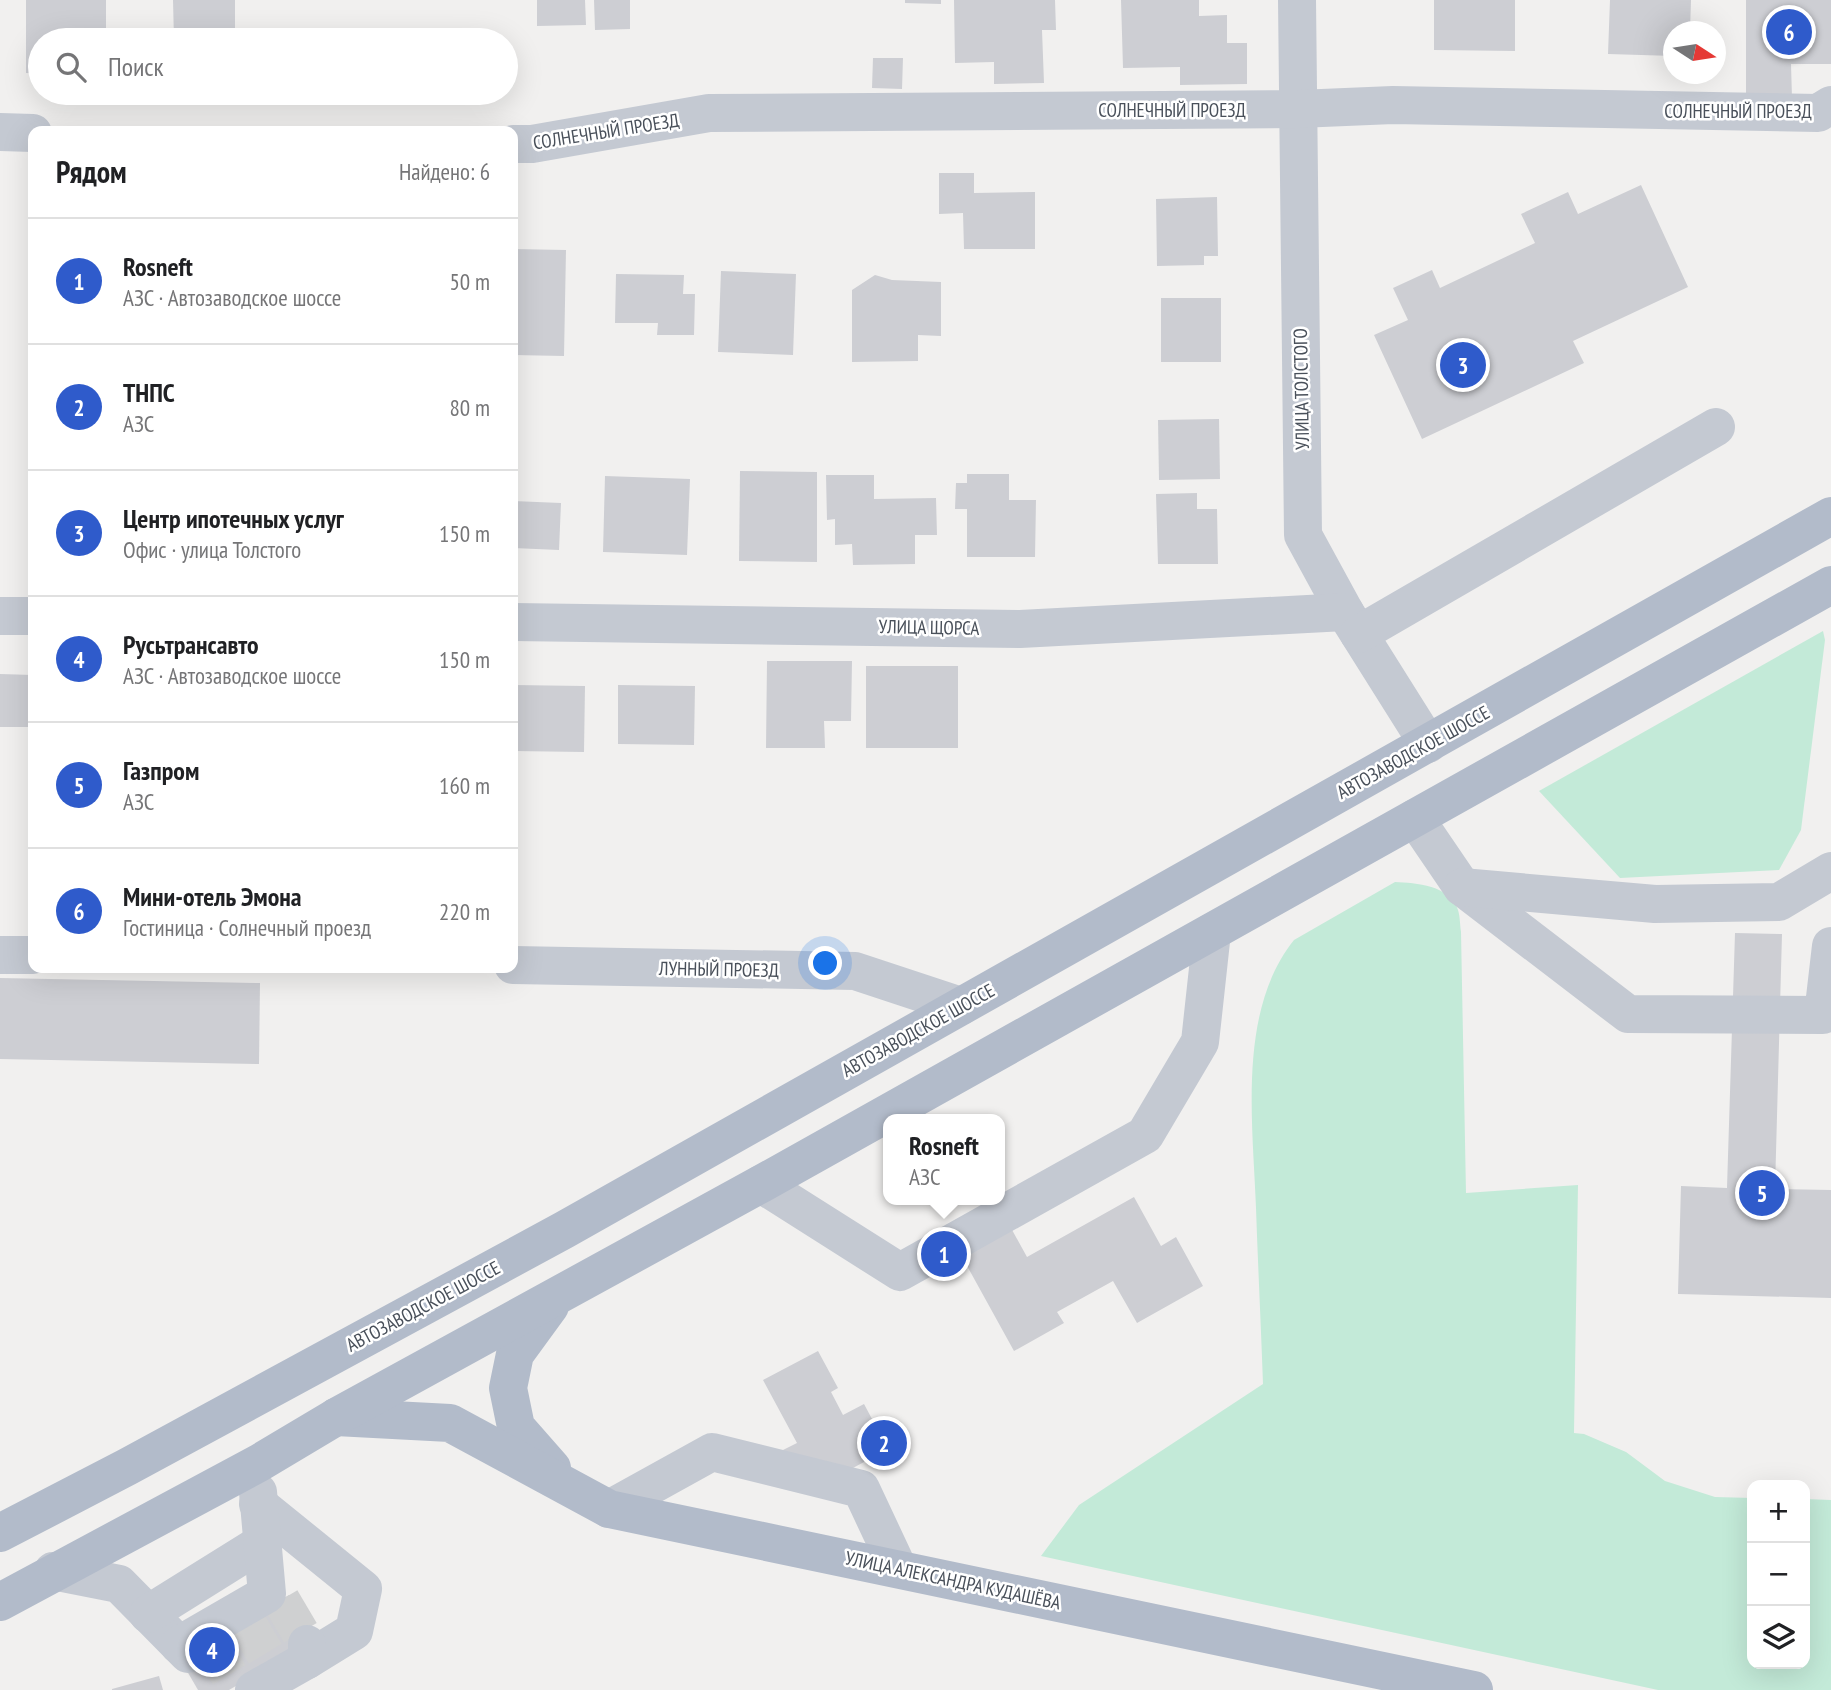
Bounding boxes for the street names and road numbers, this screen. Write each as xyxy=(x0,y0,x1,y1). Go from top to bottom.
street label: СОЛНЕЧНЫЙ ПРОЕЗД xyxy=(1098,98,1246,122)
street label: СОЛНЕЧНЫЙ ПРОЕЗД xyxy=(1664,99,1812,123)
street label: СОЛНЕЧНЫЙ ПРОЕЗД xyxy=(531,108,681,154)
street label: УЛИЦА ТОЛСТОГО xyxy=(1288,328,1314,450)
street label: УЛИЦА ЩОРСА xyxy=(878,614,980,640)
street label: АВТОЗАВОДСКОЕ ШОССЕ xyxy=(1332,700,1494,804)
street label: ЛУННЫЙ ПРОЕЗД xyxy=(658,956,779,982)
street label: АВТОЗАВОДСКОЕ ШОССЕ xyxy=(837,978,999,1082)
street label: АВТОЗАВОДСКОЕ ШОССЕ xyxy=(342,1255,504,1357)
street label: УЛИЦА АЛЕКСАНДРА КУДАШЁВА xyxy=(843,1545,1063,1615)

